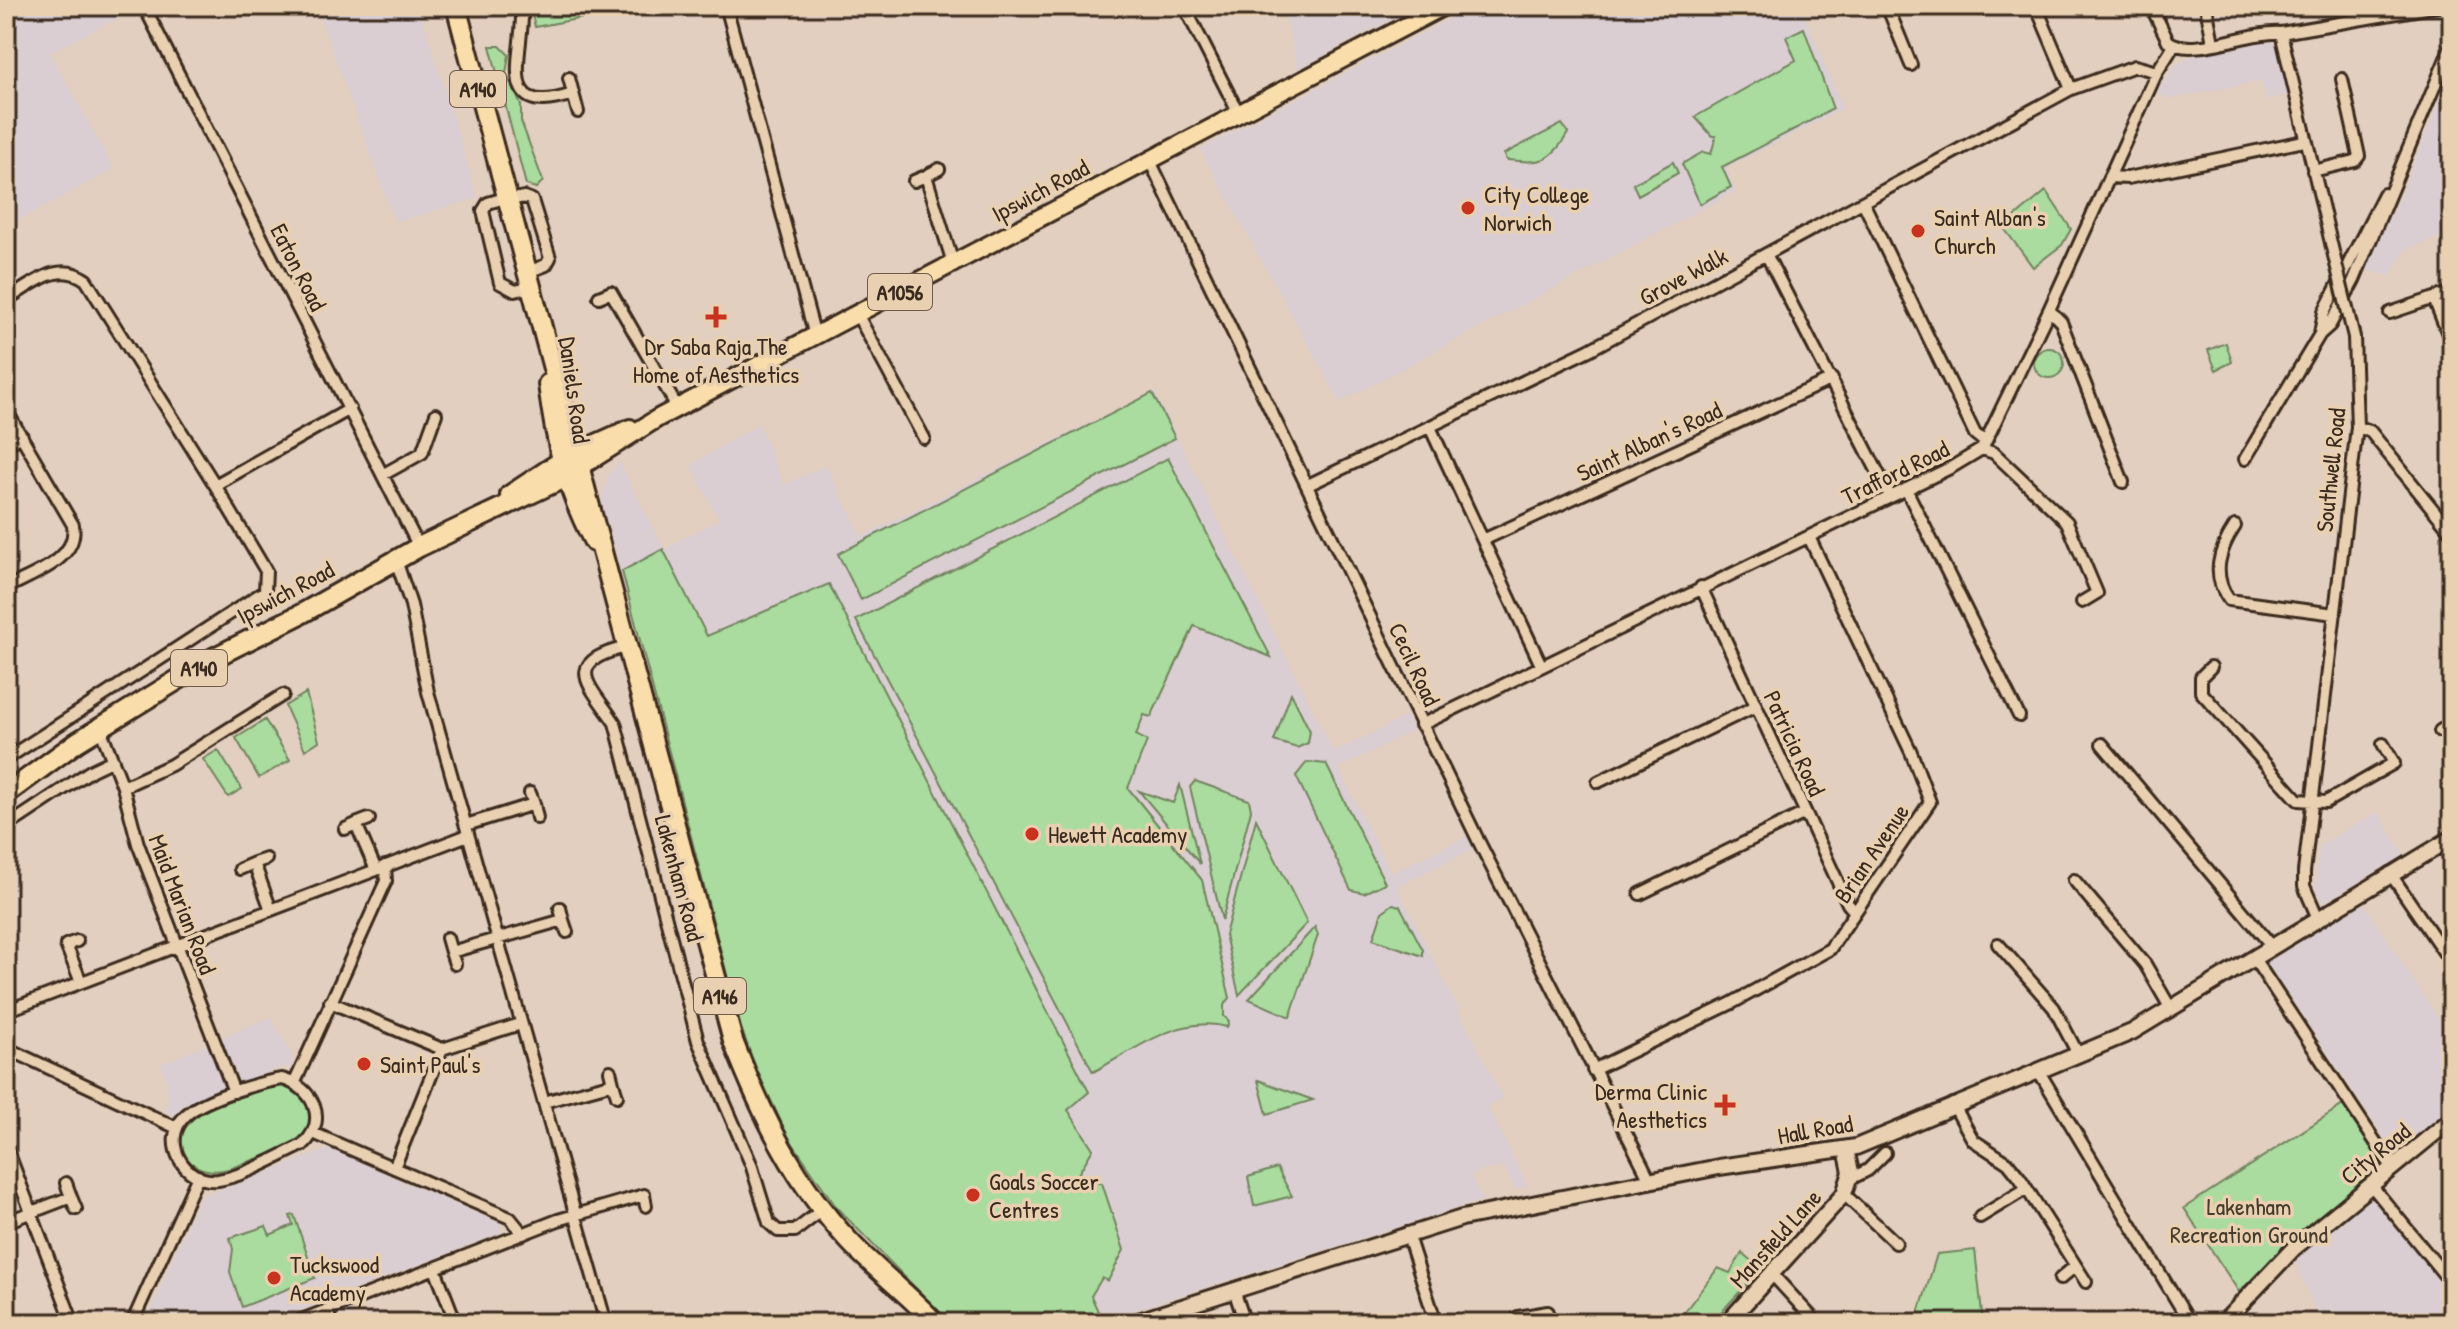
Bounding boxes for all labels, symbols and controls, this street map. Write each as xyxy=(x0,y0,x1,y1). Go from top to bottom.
road number: A140 xyxy=(450,71,506,107)
street label: Ipswich Road xyxy=(986,151,1094,229)
place label: City College Norwich xyxy=(1484,178,1590,238)
marker: City College Norwich xyxy=(1459,199,1477,217)
place label: Saint Alban's Church xyxy=(1934,201,2046,261)
street label: Eaton Road xyxy=(263,218,335,316)
marker: Saint Alban's Church xyxy=(1909,222,1927,240)
street label: Grove Walk xyxy=(1633,239,1733,313)
road number: A1056 xyxy=(868,274,932,310)
marker: Dr Saba Raja The Home of Aesthetics xyxy=(705,306,727,328)
place label: Dr Saba Raja The Home of Aesthetics xyxy=(633,330,799,390)
street label: Daniels Road xyxy=(552,335,598,445)
street label: Saint Alban's Road xyxy=(1571,393,1727,489)
street label: Southwell Road xyxy=(2308,406,2352,534)
street label: Trafford Road xyxy=(1836,432,1954,512)
street label: Ipswich Road xyxy=(231,553,339,631)
street label: Cecil Road xyxy=(1382,617,1448,711)
road number: A140 xyxy=(171,650,227,686)
street label: Patricia Road xyxy=(1757,685,1833,801)
street label: Brian Avenue xyxy=(1826,797,1916,909)
street label: Lakenham Road xyxy=(648,811,712,945)
place label: Hewett Academy xyxy=(1048,818,1187,850)
marker: Hewett Academy xyxy=(1023,825,1041,843)
street label: Maid Marian Road xyxy=(142,829,224,979)
road number: A146 xyxy=(694,978,746,1014)
place label: Saint Paul's xyxy=(380,1048,481,1080)
marker: Saint Paul's xyxy=(355,1055,373,1073)
place label: Derma Clinic Aesthetics xyxy=(1595,1075,1708,1135)
marker: Derma Clinic Aesthetics xyxy=(1714,1094,1736,1116)
street label: Hall Road xyxy=(1775,1107,1855,1151)
street label: City Road xyxy=(2333,1115,2417,1191)
place label: Goals Soccer Centres xyxy=(989,1165,1099,1225)
street label: Mansfield Lane xyxy=(1722,1181,1828,1294)
marker: Goals Soccer Centres xyxy=(964,1186,982,1204)
park label: Lakenham Recreation Ground xyxy=(2170,1190,2328,1250)
place label: Tuckswood Academy xyxy=(290,1248,379,1308)
marker: Tuckswood Academy xyxy=(265,1269,283,1287)

